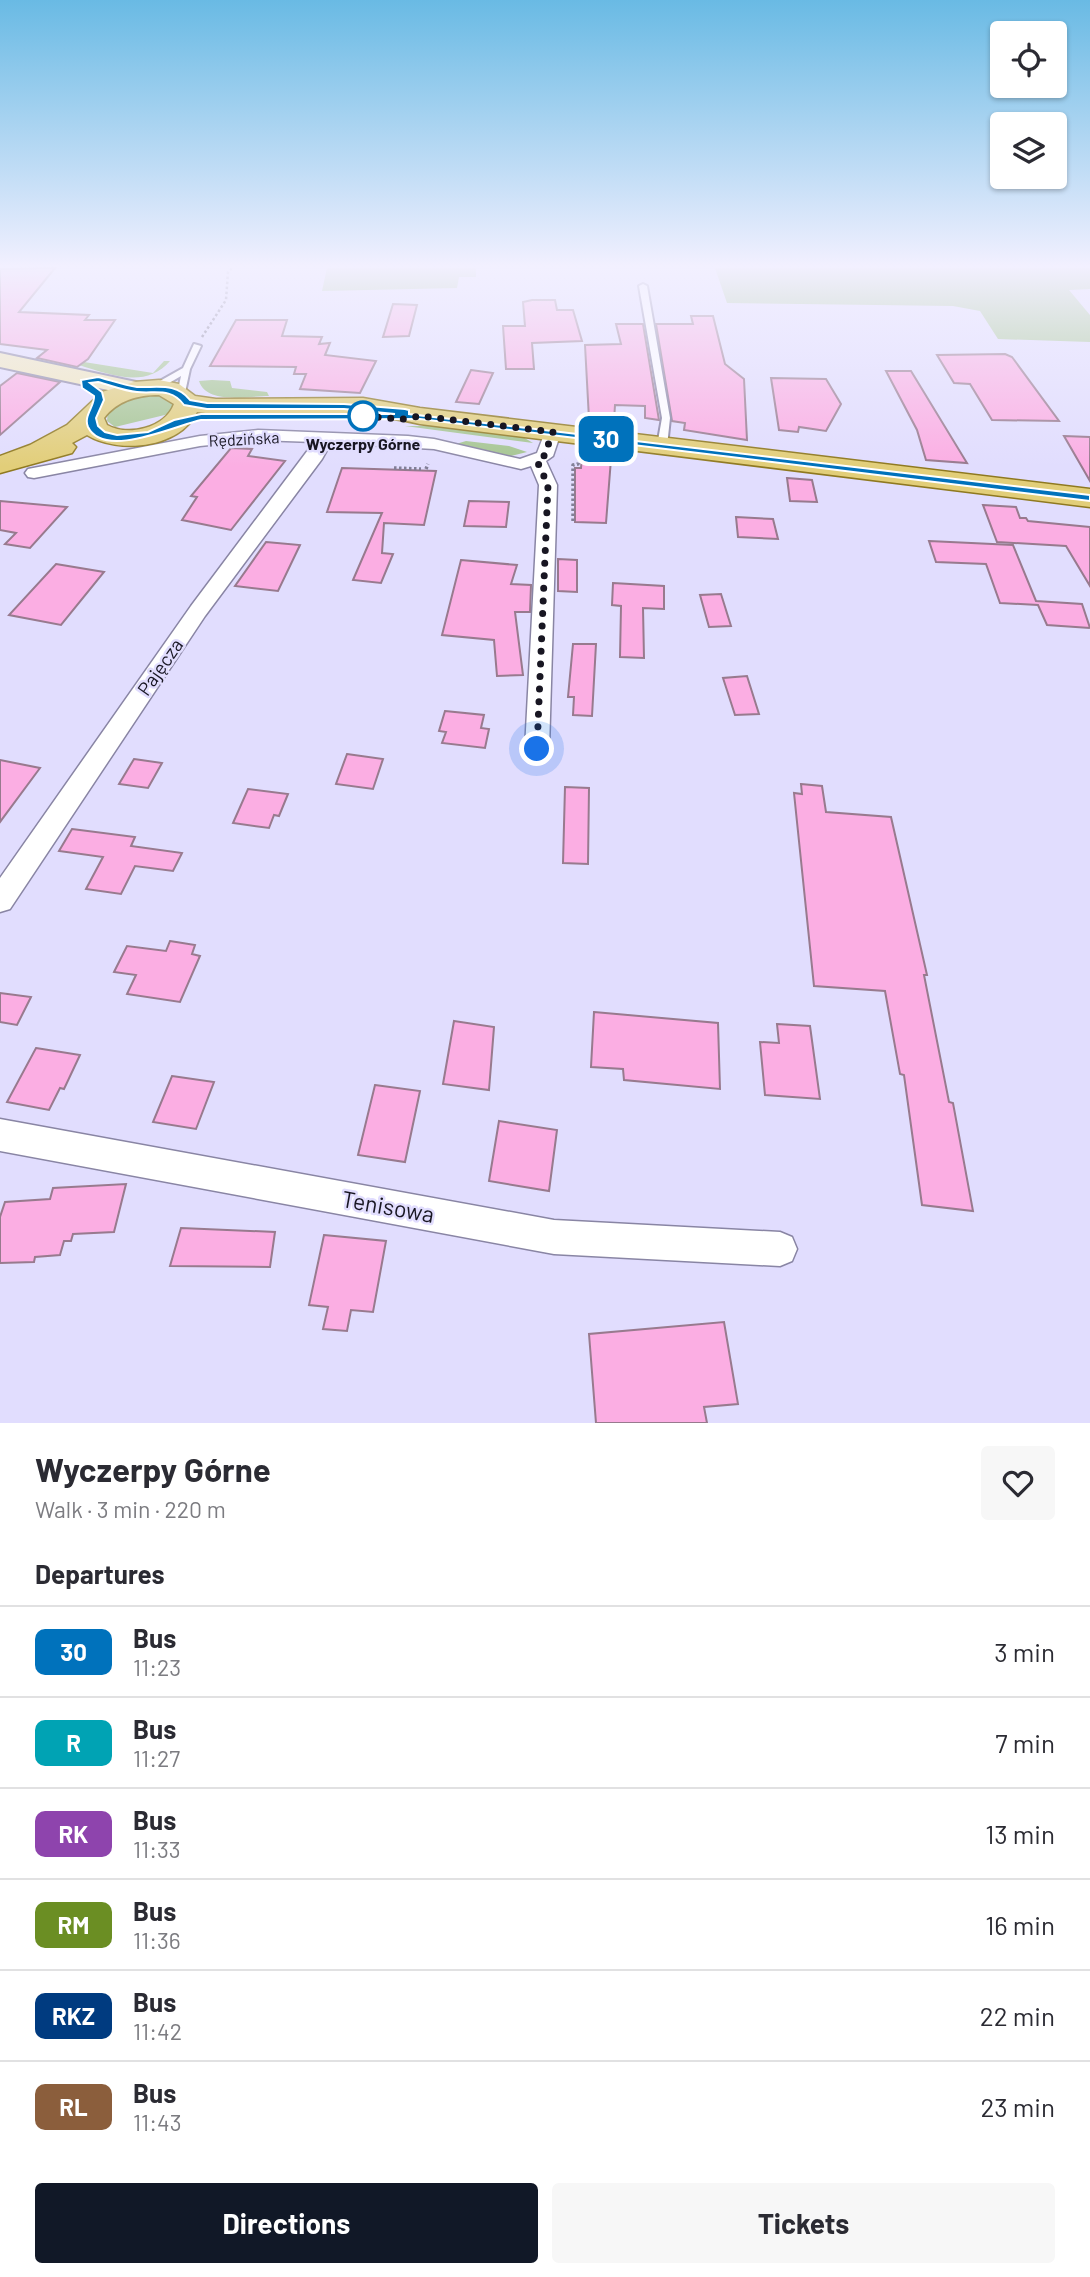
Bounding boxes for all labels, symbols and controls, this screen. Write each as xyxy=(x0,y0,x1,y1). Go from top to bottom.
map controls xyxy=(990,21,1067,189)
button: locate xyxy=(990,21,1067,98)
button: layers xyxy=(990,112,1067,189)
marker: Wyczerpy Górne xyxy=(348,401,378,431)
line badge: 30 xyxy=(574,416,638,462)
text: 30 xyxy=(593,424,619,453)
street label: Rędzińska xyxy=(208,427,280,450)
place label: Wyczerpy Górne xyxy=(306,434,420,453)
street label: Pajęcza xyxy=(132,634,187,699)
your location xyxy=(519,731,554,766)
street label: Tenisowa xyxy=(340,1184,437,1228)
button: heart xyxy=(981,1446,1055,1520)
text: Wyczerpy Górne xyxy=(35,1449,271,1489)
text: Walk · 3 min · 220 m xyxy=(35,1495,226,1523)
text: Departures xyxy=(35,1558,165,1589)
text: Bus xyxy=(133,1622,176,1653)
text: 3 min xyxy=(994,1636,1055,1667)
text: 30 xyxy=(60,1637,87,1666)
text: 11:23 xyxy=(133,1653,181,1681)
text: Bus xyxy=(133,1713,176,1744)
text: 7 min xyxy=(995,1727,1055,1758)
text: R xyxy=(66,1728,81,1757)
text: 11:27 xyxy=(133,1744,180,1772)
text: Bus xyxy=(133,1804,176,1835)
text: 13 min xyxy=(985,1818,1055,1849)
text: RK xyxy=(59,1819,88,1848)
text: 11:33 xyxy=(133,1835,181,1863)
text: Bus xyxy=(133,1895,176,1926)
text: 16 min xyxy=(985,1909,1055,1940)
text: RM xyxy=(58,1910,89,1939)
text: 11:36 xyxy=(133,1926,181,1954)
text: Bus xyxy=(133,1986,176,2017)
text: 22 min xyxy=(980,2000,1055,2031)
text: RKZ xyxy=(52,2001,95,2030)
text: 11:42 xyxy=(133,2017,182,2045)
text: Bus xyxy=(133,2077,176,2108)
text: 23 min xyxy=(980,2091,1055,2122)
text: RL xyxy=(59,2092,88,2121)
text: 11:43 xyxy=(133,2108,181,2136)
button: Directions xyxy=(35,2183,538,2263)
button: Tickets xyxy=(552,2183,1055,2263)

